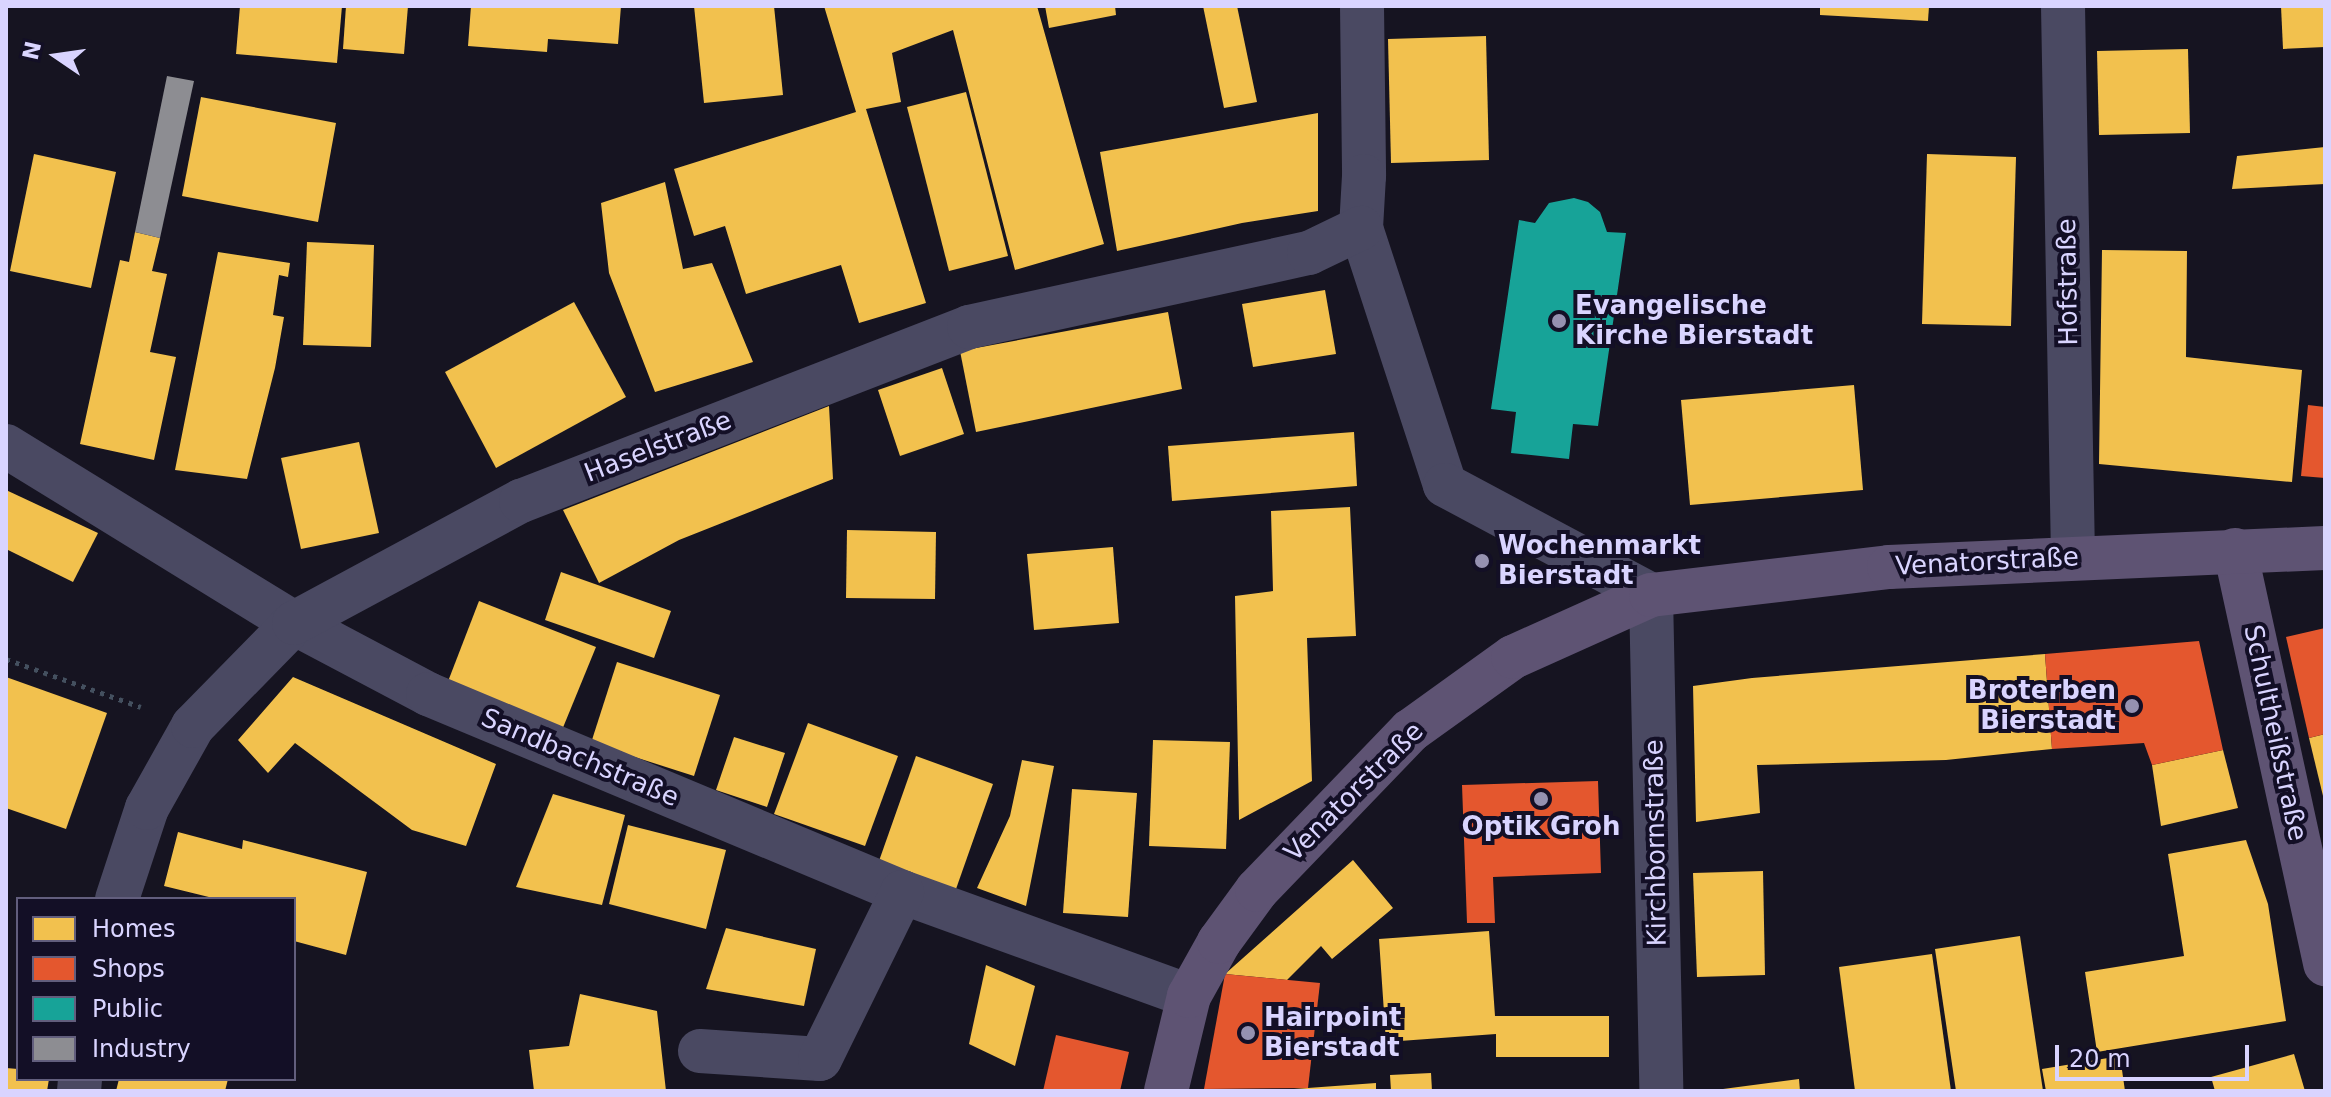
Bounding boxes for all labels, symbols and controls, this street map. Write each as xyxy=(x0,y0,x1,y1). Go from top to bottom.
north arrow xyxy=(16,16,96,96)
text: N xyxy=(18,39,46,62)
street label: Hofstraße xyxy=(2051,218,2085,346)
place label: Evangelische Kirche Bierstadt xyxy=(1575,290,1813,352)
marker: Evangelische Kirche Bierstadt xyxy=(1550,312,1568,330)
street label: Haselstraße xyxy=(580,405,736,489)
place label: Wochenmarkt Bierstadt xyxy=(1498,530,1701,592)
street label: Venatorstraße xyxy=(1894,542,2080,582)
marker: Wochenmarkt Bierstadt xyxy=(1473,552,1491,570)
street label: Schultheißstraße xyxy=(2237,622,2313,844)
place label: Broterben Bierstadt xyxy=(1968,675,2116,736)
marker: Broterben Bierstadt xyxy=(2123,697,2141,715)
street label: Sandbachstraße xyxy=(477,702,683,814)
street label: Venatorstraße xyxy=(1278,716,1430,868)
street label: Kirchbornstraße xyxy=(1639,739,1673,947)
marker: Optik Groh xyxy=(1532,790,1550,808)
place label: Optik Groh xyxy=(1462,811,1620,843)
legend xyxy=(16,897,296,1081)
text: Homes xyxy=(92,915,175,943)
text: Shops xyxy=(92,955,165,983)
text: Public xyxy=(92,995,163,1023)
place label: Hairpoint Bierstadt xyxy=(1264,1002,1401,1064)
marker: Hairpoint Bierstadt xyxy=(1239,1024,1257,1042)
scale bar xyxy=(2059,1029,2253,1079)
text: Industry xyxy=(92,1035,191,1063)
text: 20 m xyxy=(2069,1045,2131,1073)

